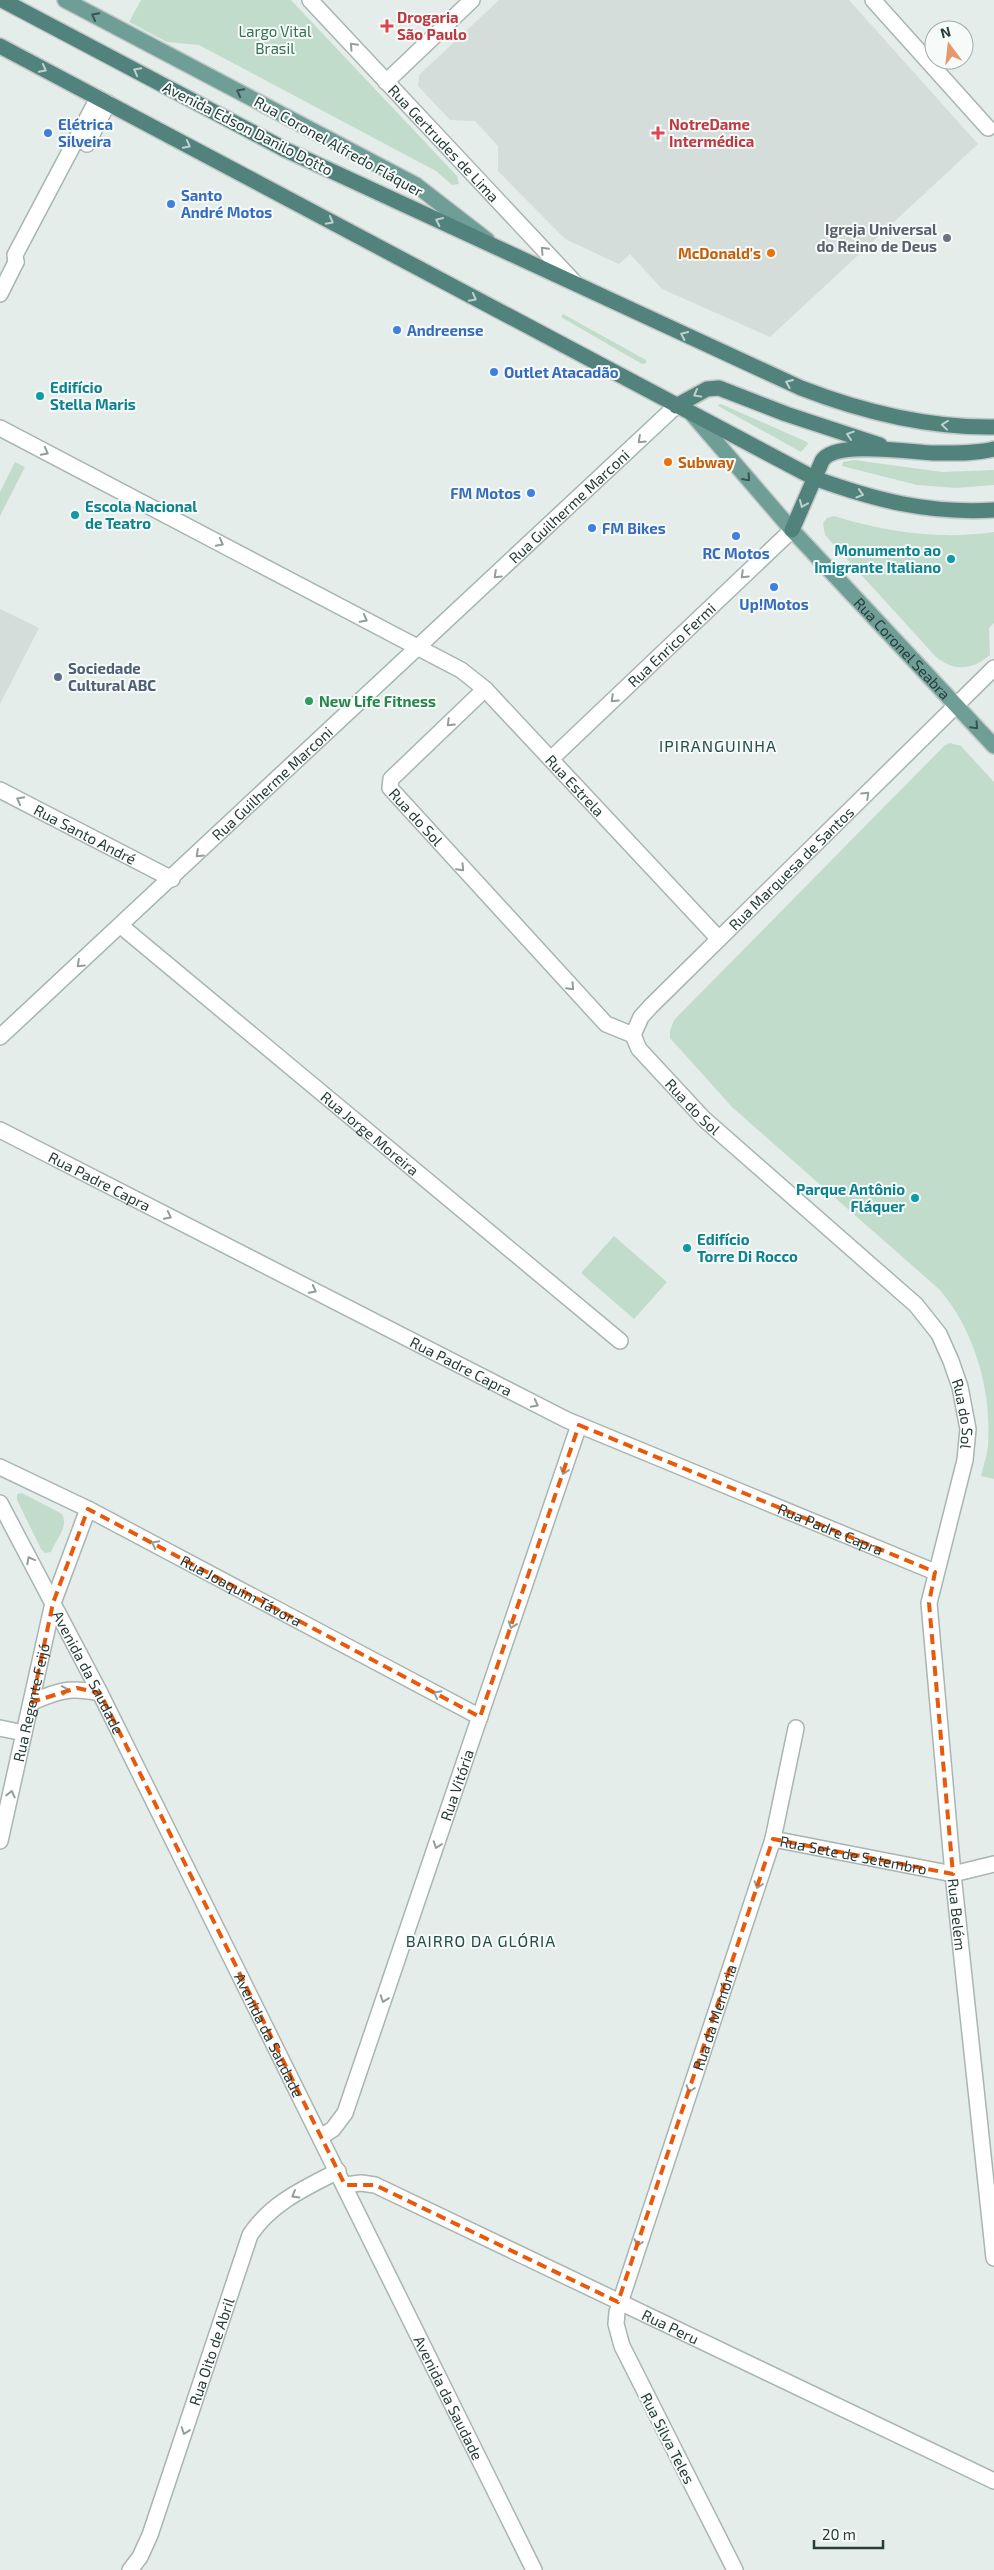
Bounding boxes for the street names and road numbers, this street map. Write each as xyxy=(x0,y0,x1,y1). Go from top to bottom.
street label: Avenida Edson Danilo Dotto xyxy=(160,77,336,179)
street label: Rua Gertrudes de Lima xyxy=(385,81,503,205)
street label: Rua Coronel Alfredo Fláquer xyxy=(251,92,427,200)
street label: Rua Guilherme Marconi xyxy=(505,445,633,567)
street label: Rua Coronel Seabra xyxy=(851,594,954,703)
street label: Rua Enrico Fermi xyxy=(624,599,719,691)
street label: Rua Guilherme Marconi xyxy=(208,723,336,844)
street label: Rua Estrela xyxy=(542,751,608,820)
street label: Rua do Sol xyxy=(385,784,447,849)
street label: Rua Santo André xyxy=(31,800,139,868)
street label: Rua Marquesa de Santos xyxy=(725,803,857,934)
street label: Rua do Sol xyxy=(662,1074,725,1139)
street label: Rua Jorge Moreira xyxy=(317,1087,423,1179)
street label: Rua Padre Capra xyxy=(46,1147,154,1215)
street label: Rua Padre Capra xyxy=(407,1332,515,1399)
street label: Rua do Sol xyxy=(949,1376,977,1450)
street label: Rua Padre Capra xyxy=(775,1499,886,1559)
street label: Rua Joaquim Távora xyxy=(178,1551,305,1630)
street label: Avenida da Saudade xyxy=(49,1607,128,1737)
street label: Rua Regente Feijó xyxy=(9,1641,53,1763)
street label: Rua Vitória xyxy=(436,1747,477,1823)
street label: Rua Sete de Setembro xyxy=(778,1832,929,1878)
street label: Rua Belém xyxy=(945,1877,970,1951)
street label: Rua da Memória xyxy=(688,1962,740,2073)
street label: Avenida da Saudade xyxy=(231,1970,307,2100)
street label: Rua Oito de Abril xyxy=(185,2295,238,2408)
street label: Rua Peru xyxy=(639,2305,702,2348)
street label: Avenida da Saudade xyxy=(410,2333,487,2463)
street label: Rua Silva Teles xyxy=(637,2389,699,2487)

